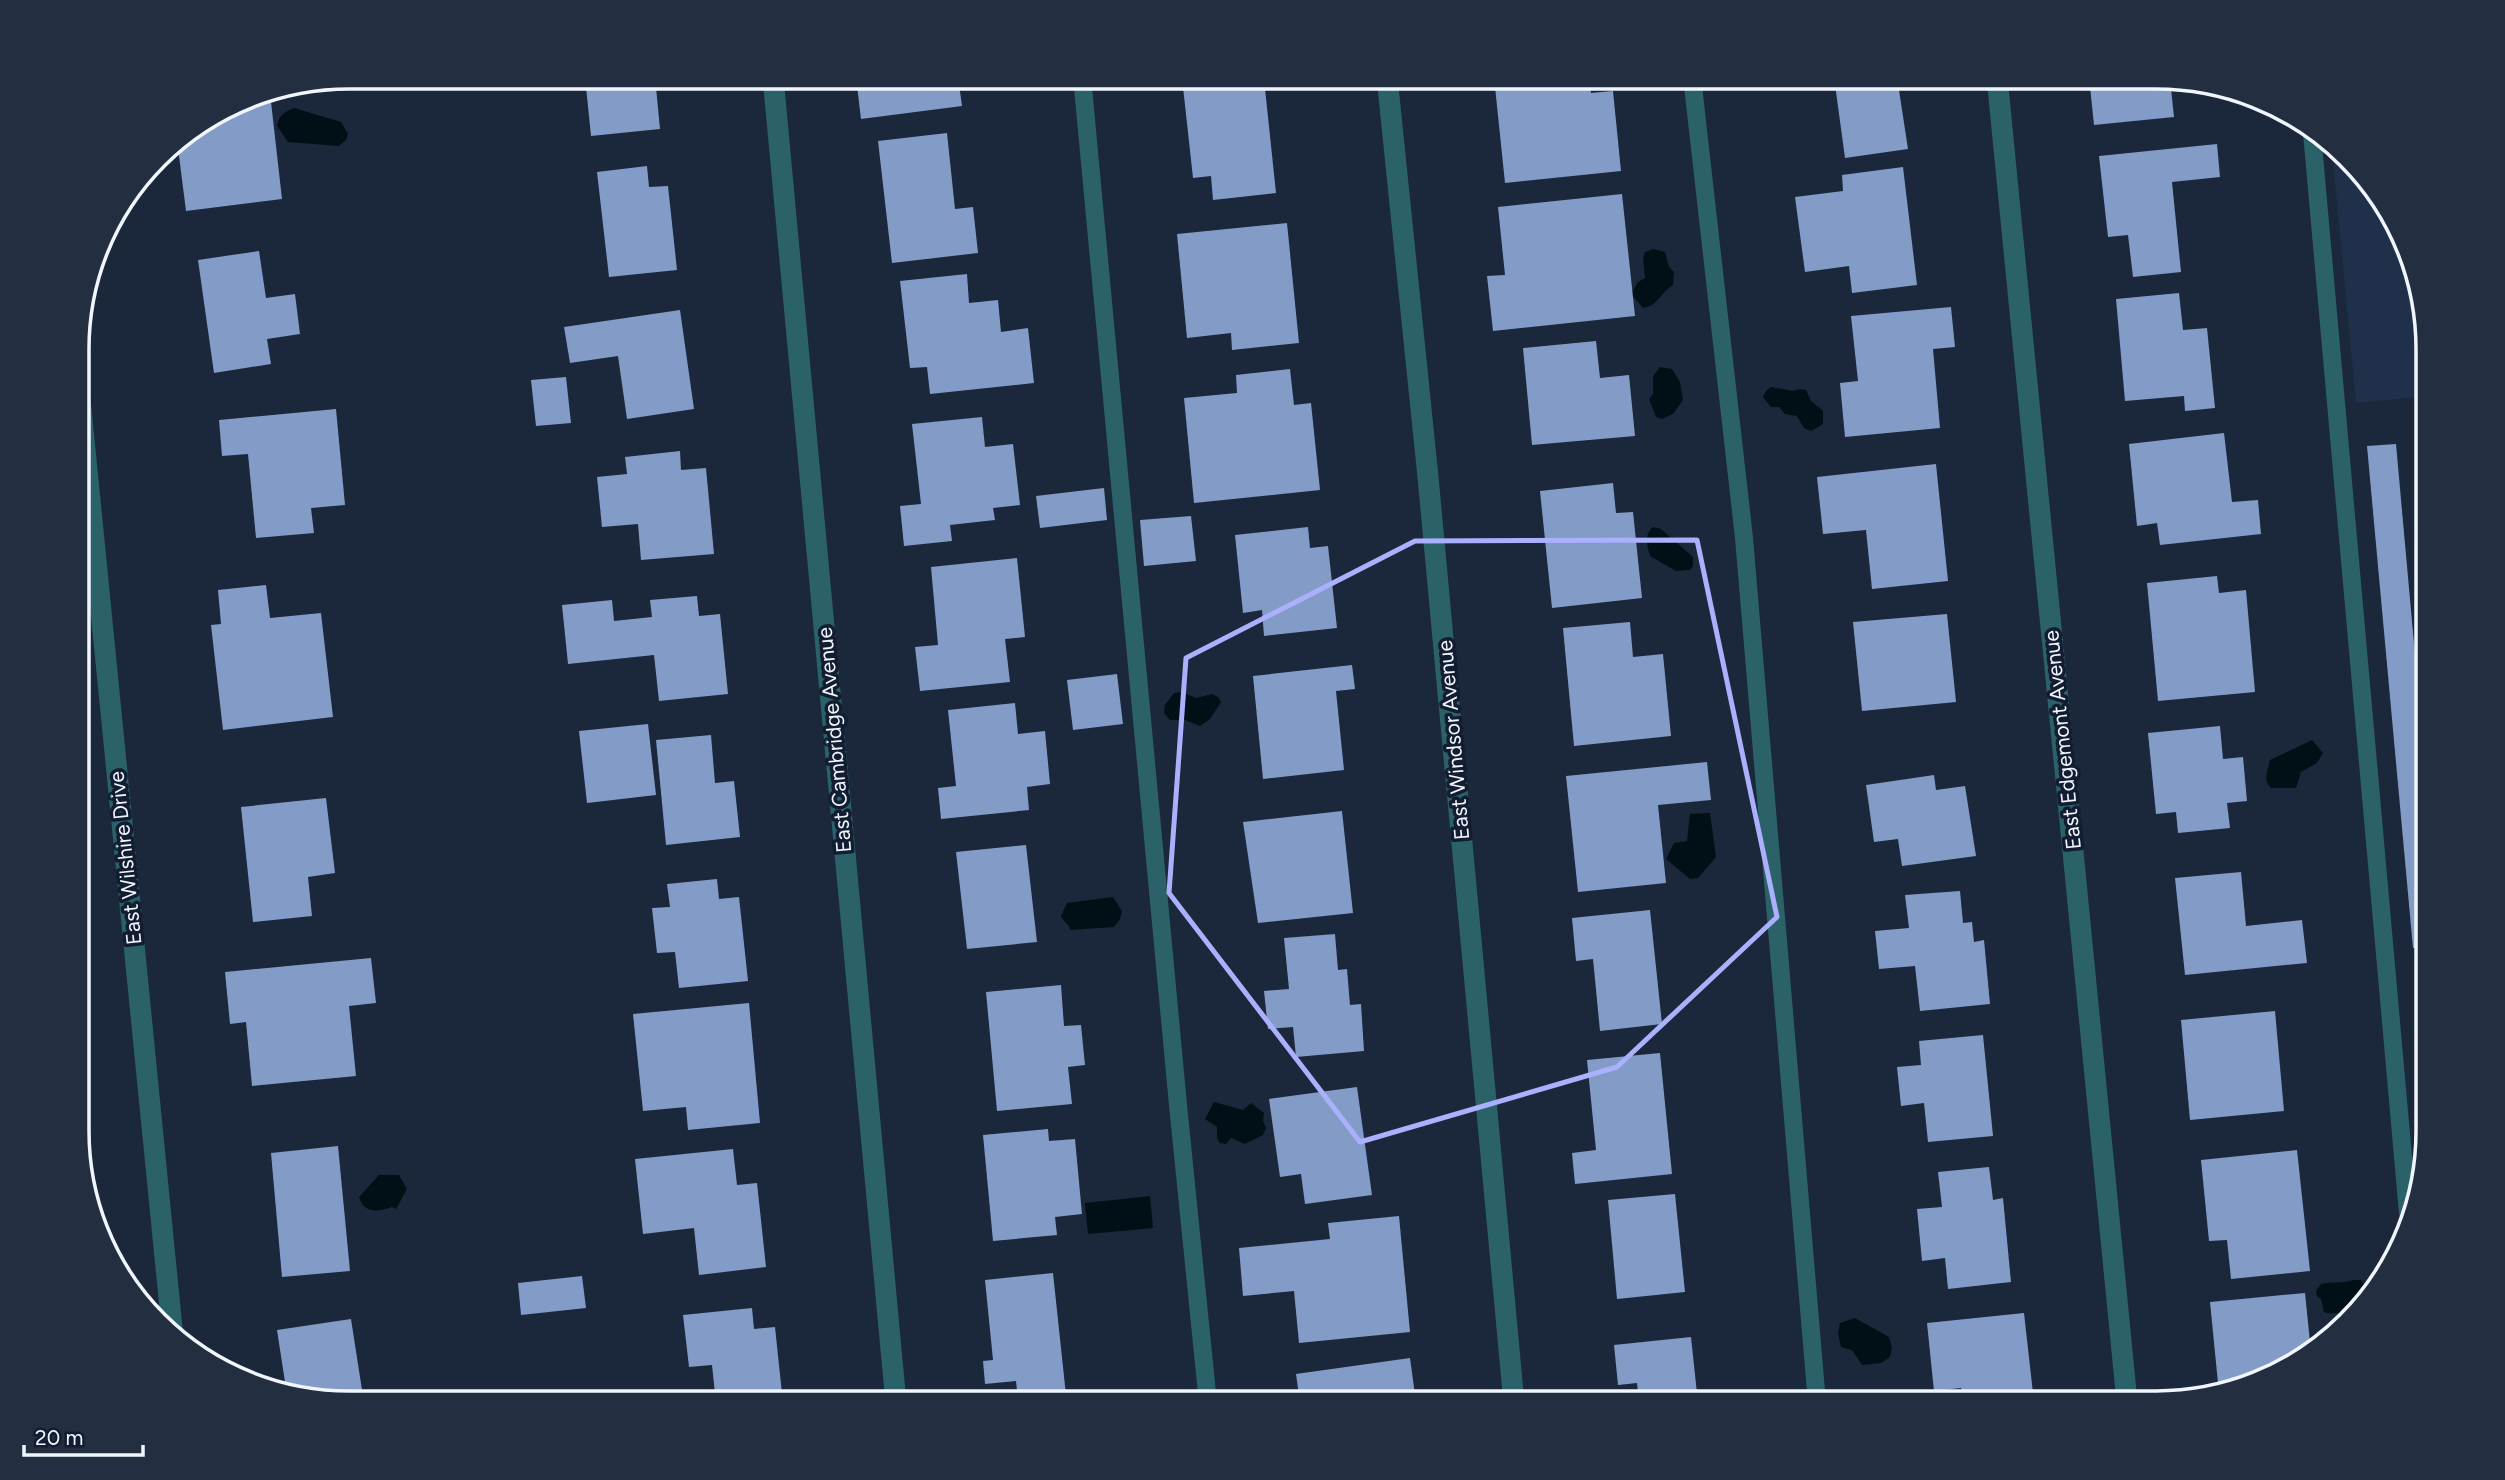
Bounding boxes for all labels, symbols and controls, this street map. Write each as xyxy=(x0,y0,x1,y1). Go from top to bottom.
street label: East Cambridge Avenue xyxy=(812,626,856,854)
street label: East Edgemont Avenue xyxy=(2038,629,2086,851)
street label: East Windsor Avenue xyxy=(1432,639,1474,841)
street label: East Wilshire Drive xyxy=(103,770,147,946)
scale bar xyxy=(24,1414,144,1458)
text: 20 m xyxy=(35,1425,83,1450)

